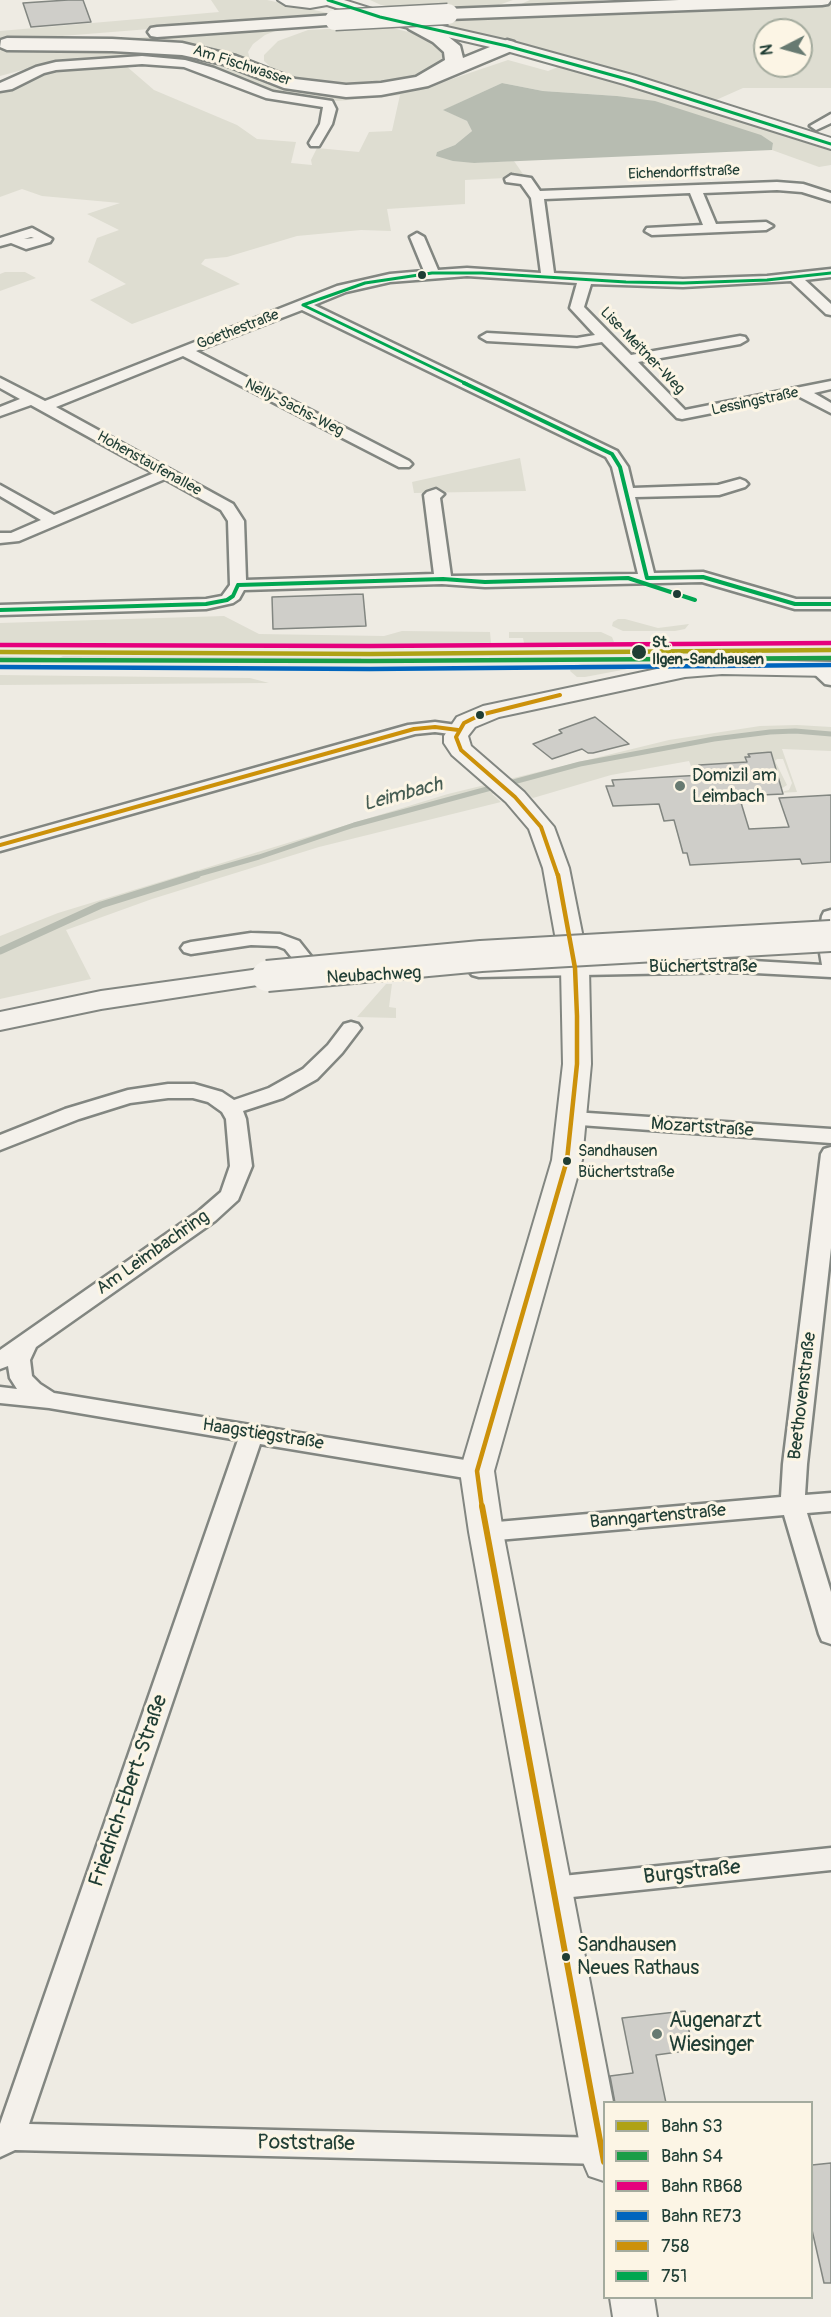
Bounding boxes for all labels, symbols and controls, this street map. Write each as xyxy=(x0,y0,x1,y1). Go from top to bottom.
north arrow xyxy=(753,18,813,78)
street label: Am Fischwasser xyxy=(191,42,293,90)
text: N xyxy=(757,43,778,56)
street label: Eichendorffstraße xyxy=(628,162,740,184)
unlabelled marker xyxy=(416,269,428,281)
street label: Lise-Meitner-Weg xyxy=(596,304,688,398)
street label: Goethestraße xyxy=(194,306,282,354)
street label: Nelly-Sachs-Weg xyxy=(241,375,347,441)
street label: Lessingstraße xyxy=(710,384,800,420)
street label: Hohenstaufenallee xyxy=(94,428,204,500)
unlabelled marker xyxy=(671,588,683,600)
place label: St. Ilgen-Sandhausen xyxy=(652,634,764,669)
marker: St. Ilgen-Sandhausen xyxy=(630,643,648,661)
unlabelled marker xyxy=(474,709,486,721)
place label: Domizil am Leimbach xyxy=(692,765,777,808)
water label: Leimbach xyxy=(361,773,445,817)
marker: Domizil am Leimbach xyxy=(673,779,687,793)
street label: Büchertstraße xyxy=(649,956,757,978)
street label: Neubachweg xyxy=(326,963,422,989)
street label: Mozartstraße xyxy=(650,1114,754,1142)
place label: Sandhausen Büchertstraße xyxy=(578,1142,674,1180)
marker: Sandhausen Büchertstraße xyxy=(561,1155,573,1167)
street label: Am Leimbachring xyxy=(93,1206,213,1300)
street label: Beethovenstraße xyxy=(784,1331,822,1461)
street label: Haagstiegstraße xyxy=(201,1415,325,1455)
street label: Banngartenstraße xyxy=(589,1500,727,1534)
street label: Friedrich-Ebert-Straße xyxy=(84,1692,174,1890)
street label: Burgstraße xyxy=(642,1855,742,1891)
place label: Sandhausen Neues Rathaus xyxy=(577,1934,699,1981)
marker: Sandhausen Neues Rathaus xyxy=(560,1951,572,1963)
place label: Augenarzt Wiesinger xyxy=(669,2009,761,2059)
marker: Augenarzt Wiesinger xyxy=(650,2027,664,2041)
legend xyxy=(603,2101,813,2299)
text: Bahn S3 xyxy=(661,2115,723,2138)
street label: Poststraße xyxy=(257,2131,355,2157)
text: Bahn S4 xyxy=(661,2145,723,2168)
text: Bahn RB68 xyxy=(661,2175,742,2198)
text: Bahn RE73 xyxy=(661,2205,741,2228)
text: 758 xyxy=(661,2235,689,2258)
text: 751 xyxy=(661,2265,687,2288)

